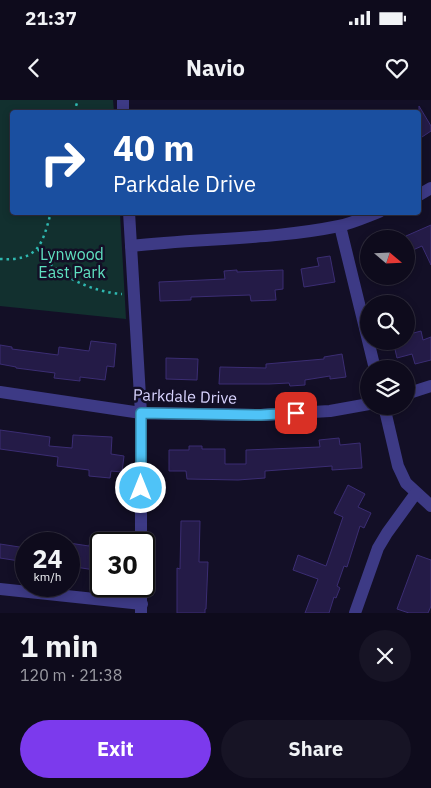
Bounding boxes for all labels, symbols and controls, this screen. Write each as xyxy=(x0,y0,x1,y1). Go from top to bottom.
text: 21:37 xyxy=(25,6,77,30)
text: Navio xyxy=(186,53,245,82)
icon: back xyxy=(20,54,48,82)
icon: heart xyxy=(383,54,411,82)
text: 40 m xyxy=(113,125,195,171)
icon: right xyxy=(30,130,95,195)
text: Parkdale Drive xyxy=(113,169,256,198)
north arrow xyxy=(360,230,415,285)
map controls xyxy=(360,230,415,415)
park label: Lynwood East Park xyxy=(38,244,106,282)
button: search xyxy=(360,295,415,350)
button: layers xyxy=(360,360,415,415)
street label: Parkdale Drive xyxy=(133,384,238,408)
pin xyxy=(275,392,317,434)
icon: arrive xyxy=(282,399,310,427)
position arrow xyxy=(114,461,166,513)
speed limit sign: 30 xyxy=(90,532,155,597)
text: 24 xyxy=(32,542,63,575)
text: km/h xyxy=(33,569,62,584)
text: 1 min xyxy=(20,626,98,665)
button: close xyxy=(359,630,411,682)
text: 120 m · 21:38 xyxy=(20,665,122,685)
button: Exit xyxy=(20,720,211,778)
button: Share xyxy=(221,720,411,778)

